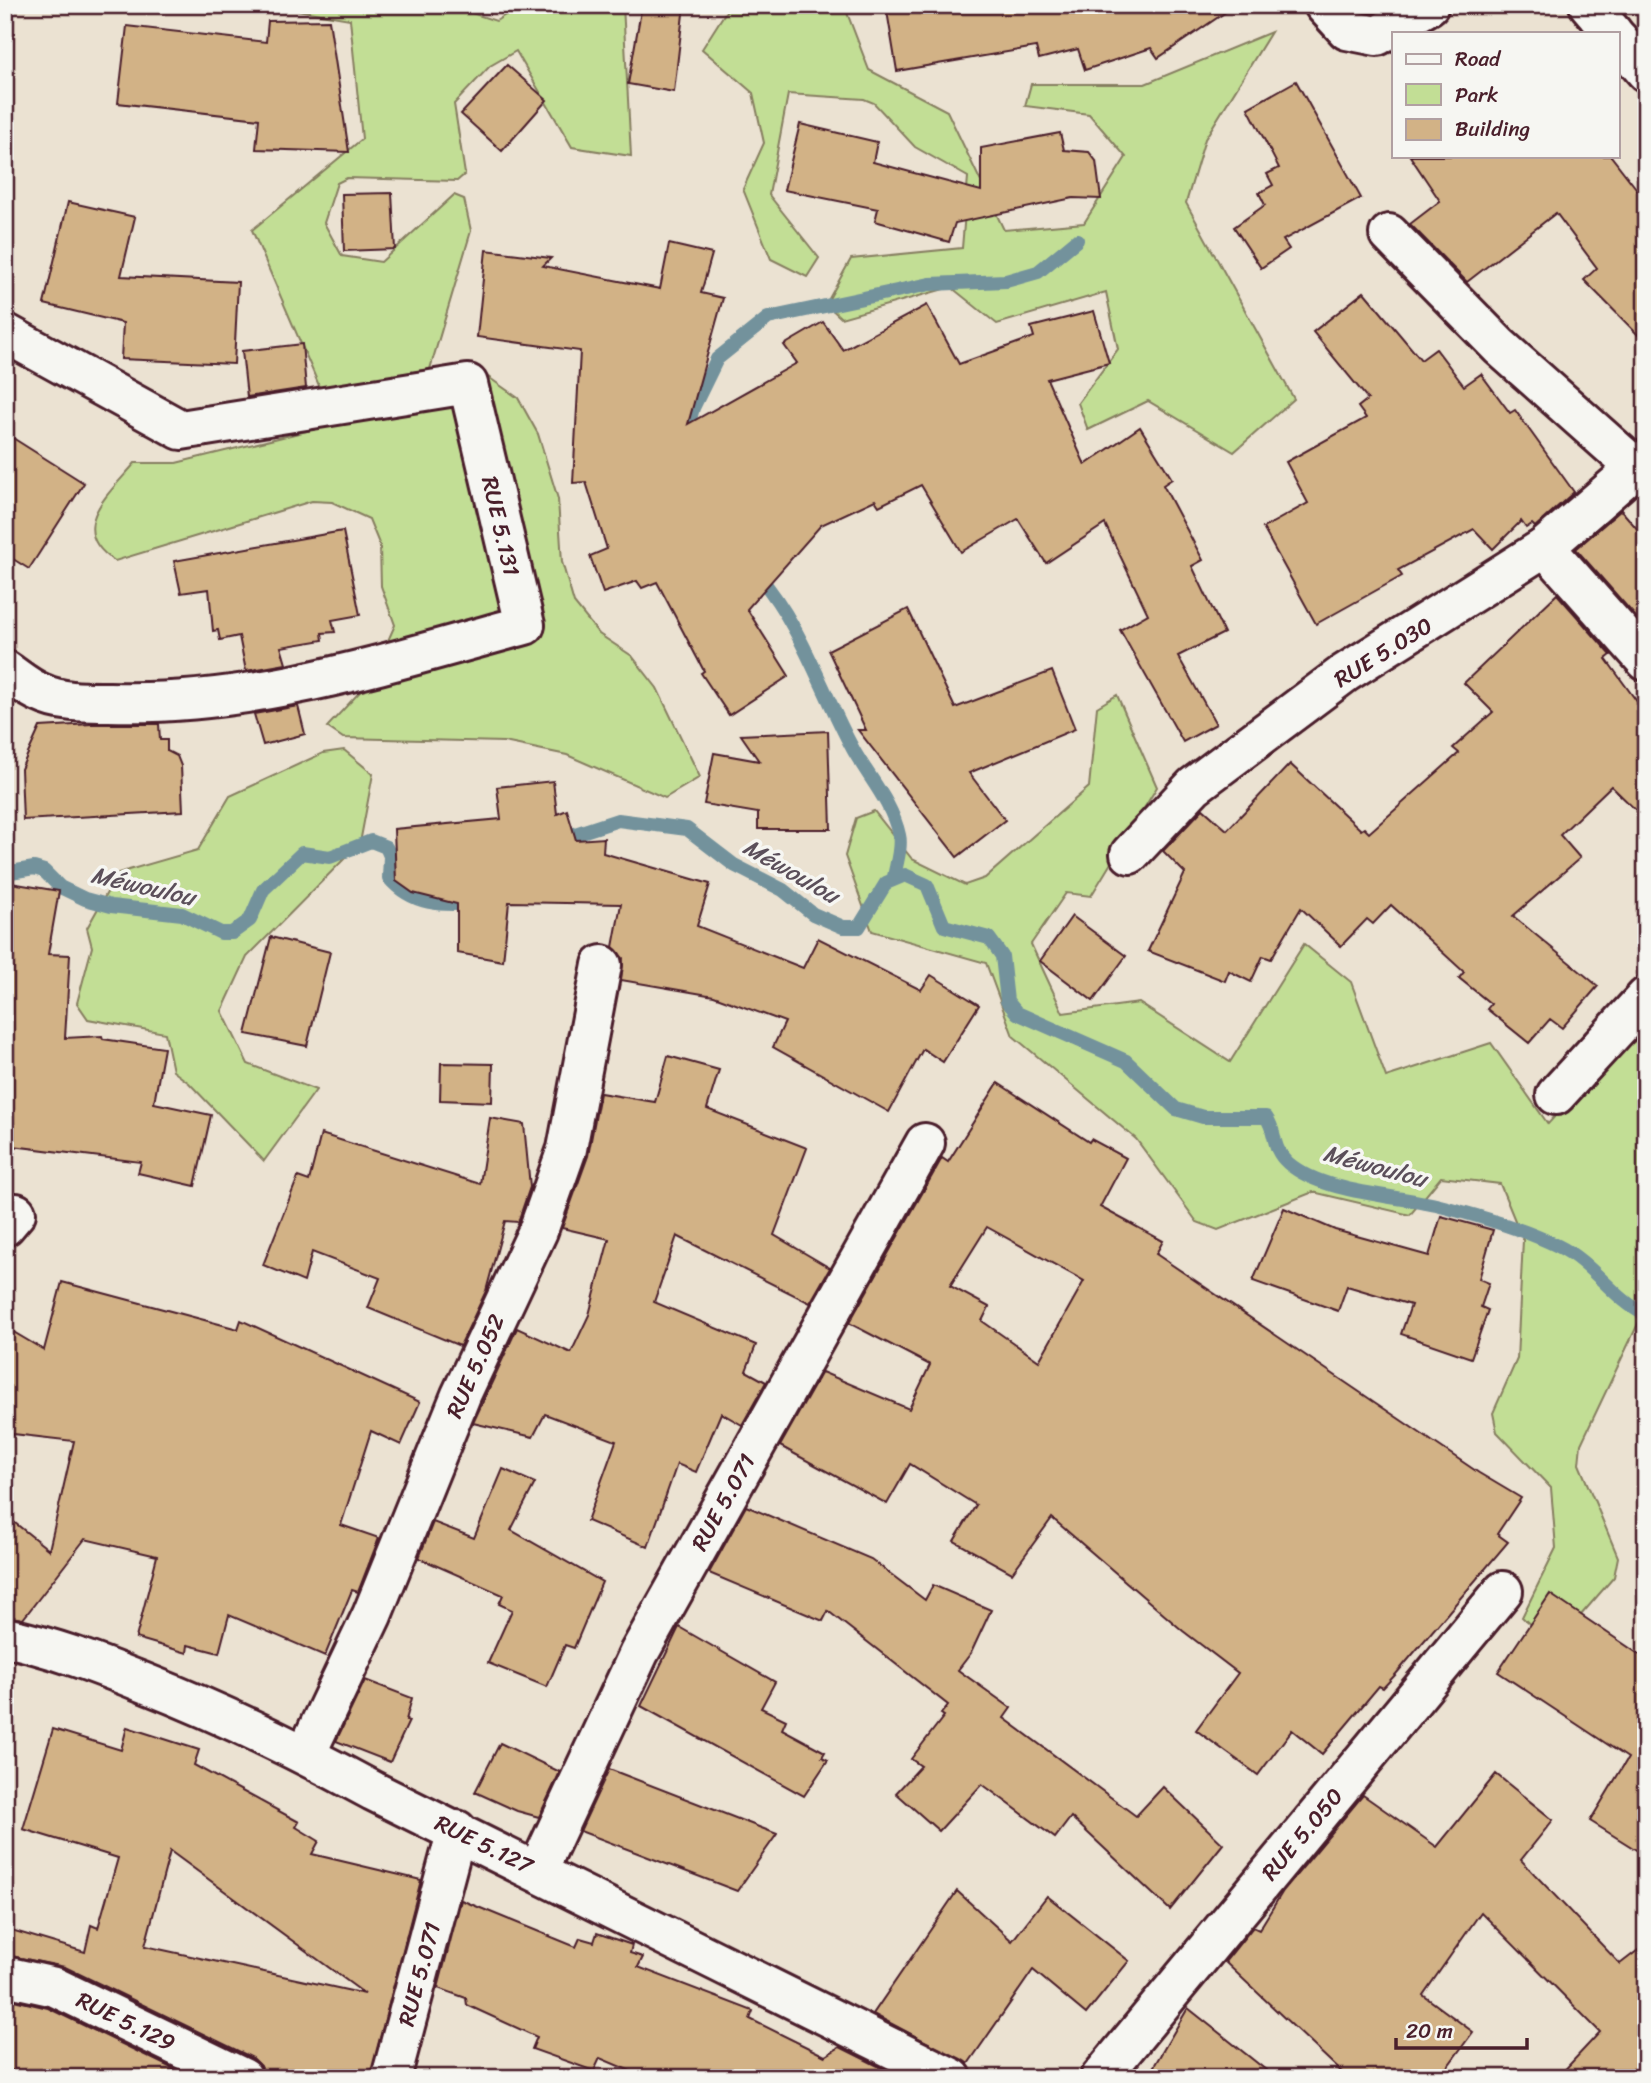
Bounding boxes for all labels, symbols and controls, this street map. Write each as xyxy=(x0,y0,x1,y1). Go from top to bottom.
legend xyxy=(1392,32,1620,158)
text: Road xyxy=(1455,40,1502,78)
text: Park xyxy=(1455,76,1498,114)
text: Building xyxy=(1455,110,1531,148)
street label: RUE 5.131 xyxy=(469,472,532,580)
street label: RUE 5.030 xyxy=(1325,606,1441,699)
water label: Méwoulou xyxy=(735,827,850,917)
water label: Méwoulou xyxy=(87,854,202,919)
water label: Méwoulou xyxy=(1319,1132,1434,1201)
street label: RUE 5.052 xyxy=(434,1307,517,1425)
street label: RUE 5.071 xyxy=(680,1446,767,1559)
street label: RUE 5.050 xyxy=(1251,1778,1354,1890)
street label: RUE 5.127 xyxy=(428,1803,542,1887)
street label: RUE 5.071 xyxy=(386,1917,453,2031)
street label: RUE 5.129 xyxy=(69,1980,182,2063)
scale bar xyxy=(1396,2006,1527,2050)
text: 20 m xyxy=(1406,2012,1453,2050)

